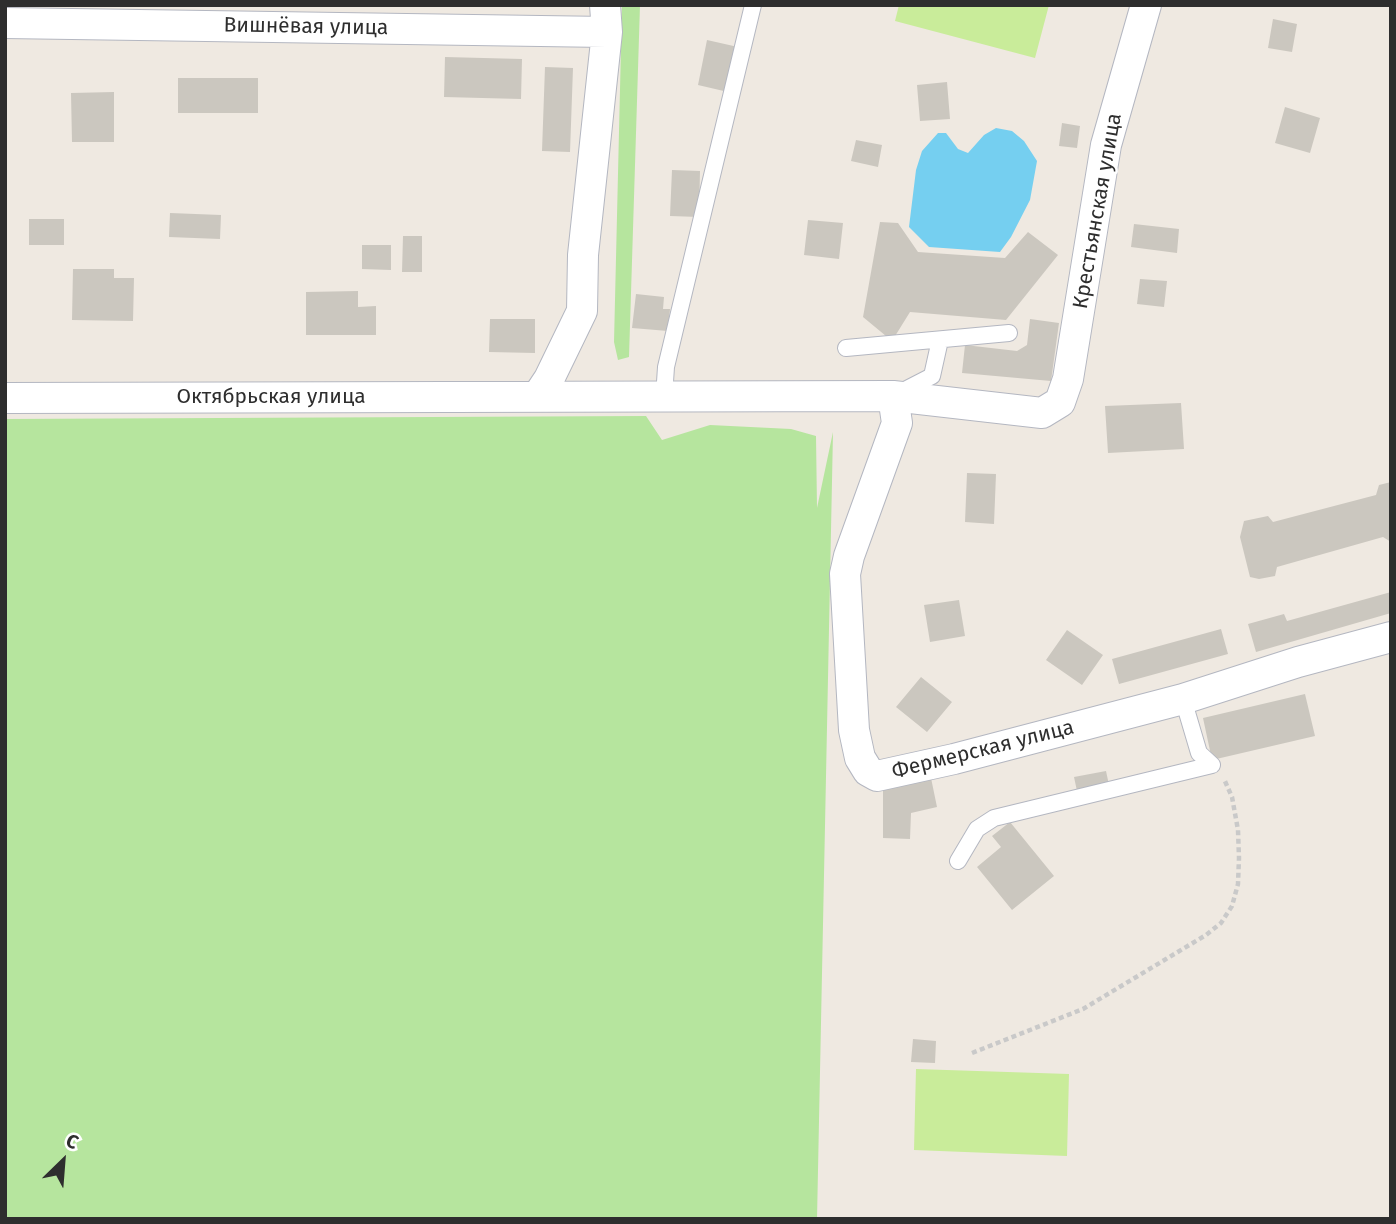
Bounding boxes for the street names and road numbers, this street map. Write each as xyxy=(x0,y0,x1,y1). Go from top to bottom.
street label: Вишнёвая улица xyxy=(223,13,389,41)
street label: Крестьянская улица xyxy=(1068,111,1128,311)
street label: Октябрьская улица xyxy=(176,384,366,410)
street label: Фермерская улица xyxy=(889,715,1077,785)

